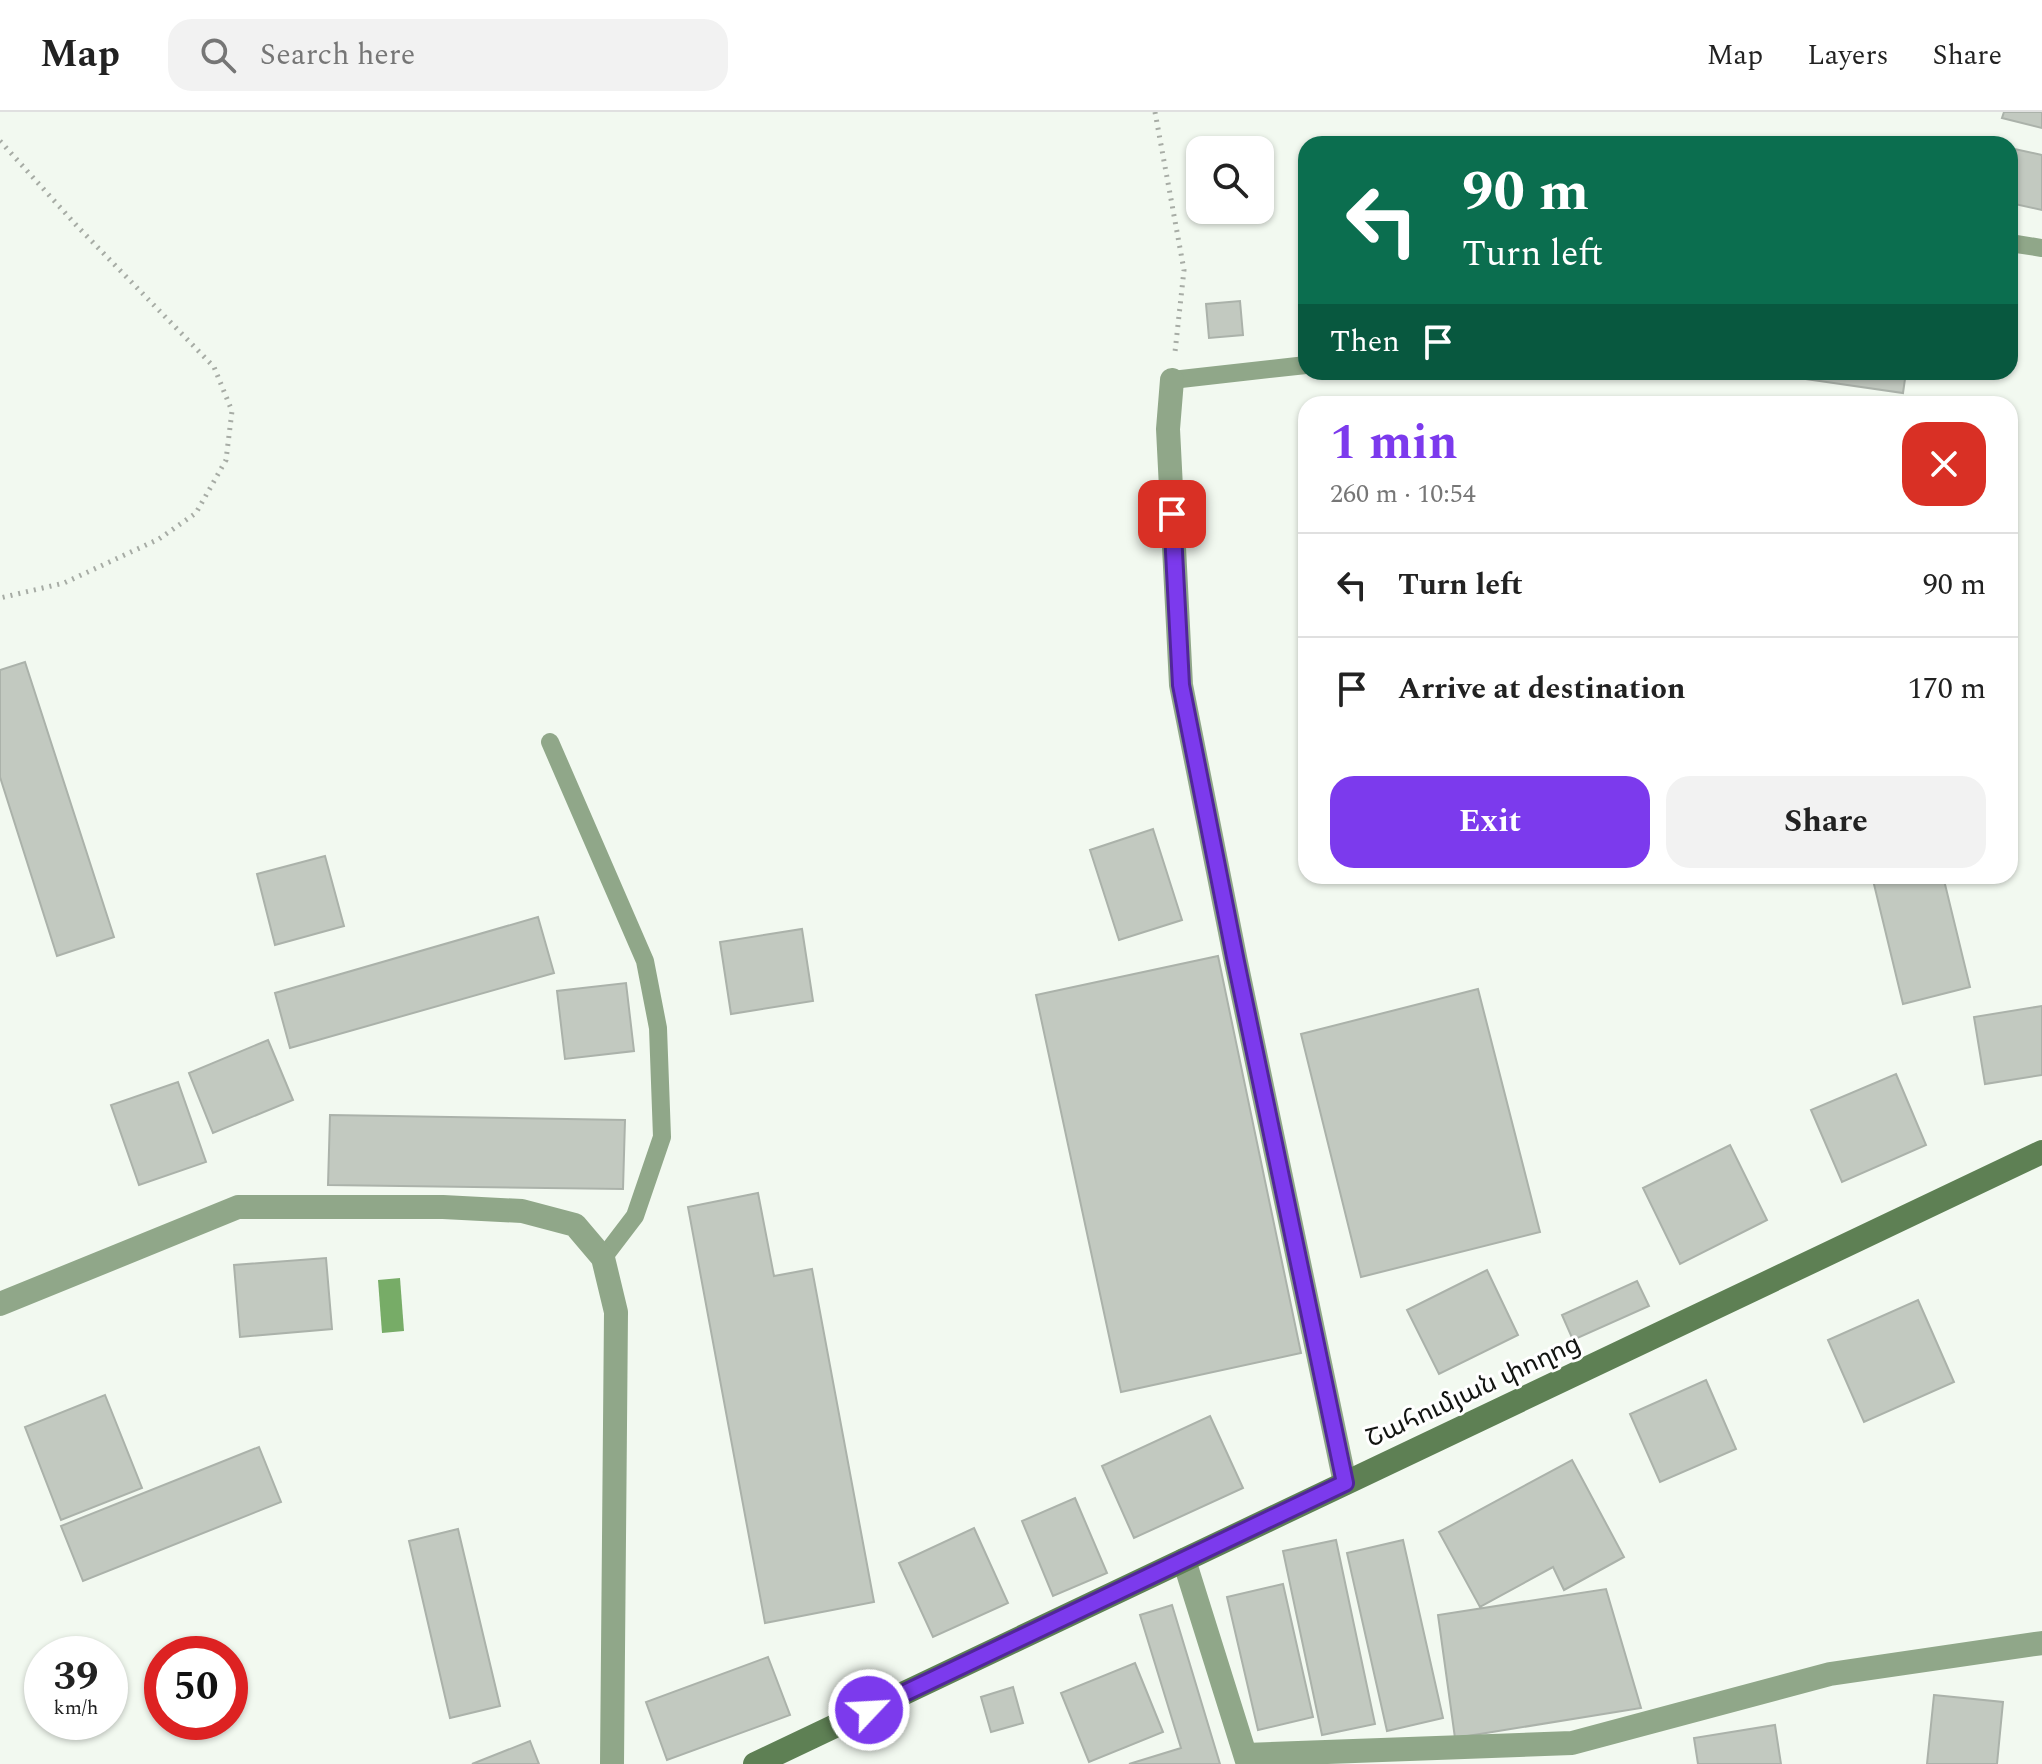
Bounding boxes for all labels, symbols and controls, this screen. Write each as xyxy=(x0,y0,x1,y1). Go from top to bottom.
search box xyxy=(168,19,728,91)
text: Map xyxy=(40,26,120,84)
text: Search here xyxy=(260,32,415,78)
icon: search xyxy=(196,33,240,77)
text: Map xyxy=(1707,34,1763,77)
text: Layers xyxy=(1807,34,1889,77)
text: Share xyxy=(1933,34,2002,77)
map controls xyxy=(1186,136,1274,224)
button: search xyxy=(1186,136,1274,224)
text: 90 m xyxy=(1462,150,1589,235)
icon: left xyxy=(1330,168,1434,272)
text: Turn left xyxy=(1462,227,1603,282)
text: Then xyxy=(1330,319,1400,365)
icon: arrive xyxy=(1416,320,1460,364)
text: 1 min xyxy=(1330,407,1458,480)
button: close xyxy=(1902,422,1986,506)
text: 260 m · 10:54 xyxy=(1330,474,1476,514)
pin xyxy=(1138,480,1206,548)
icon: arrive xyxy=(1150,492,1194,536)
text: Turn left xyxy=(1398,562,1523,608)
text: 90 m xyxy=(1923,562,1986,608)
icon: left xyxy=(1330,563,1374,607)
text: Arrive at destination xyxy=(1398,666,1685,712)
text: 170 m xyxy=(1908,666,1986,712)
icon: arrive xyxy=(1330,667,1374,711)
button: Exit xyxy=(1330,776,1650,868)
button: Share xyxy=(1666,776,1986,868)
street label: Շահումյան փողոց xyxy=(1359,1324,1587,1458)
speed limit sign: 50 xyxy=(144,1636,248,1740)
text: 39 xyxy=(54,1647,98,1708)
position arrow xyxy=(827,1668,911,1752)
text: km/h xyxy=(54,1693,99,1723)

